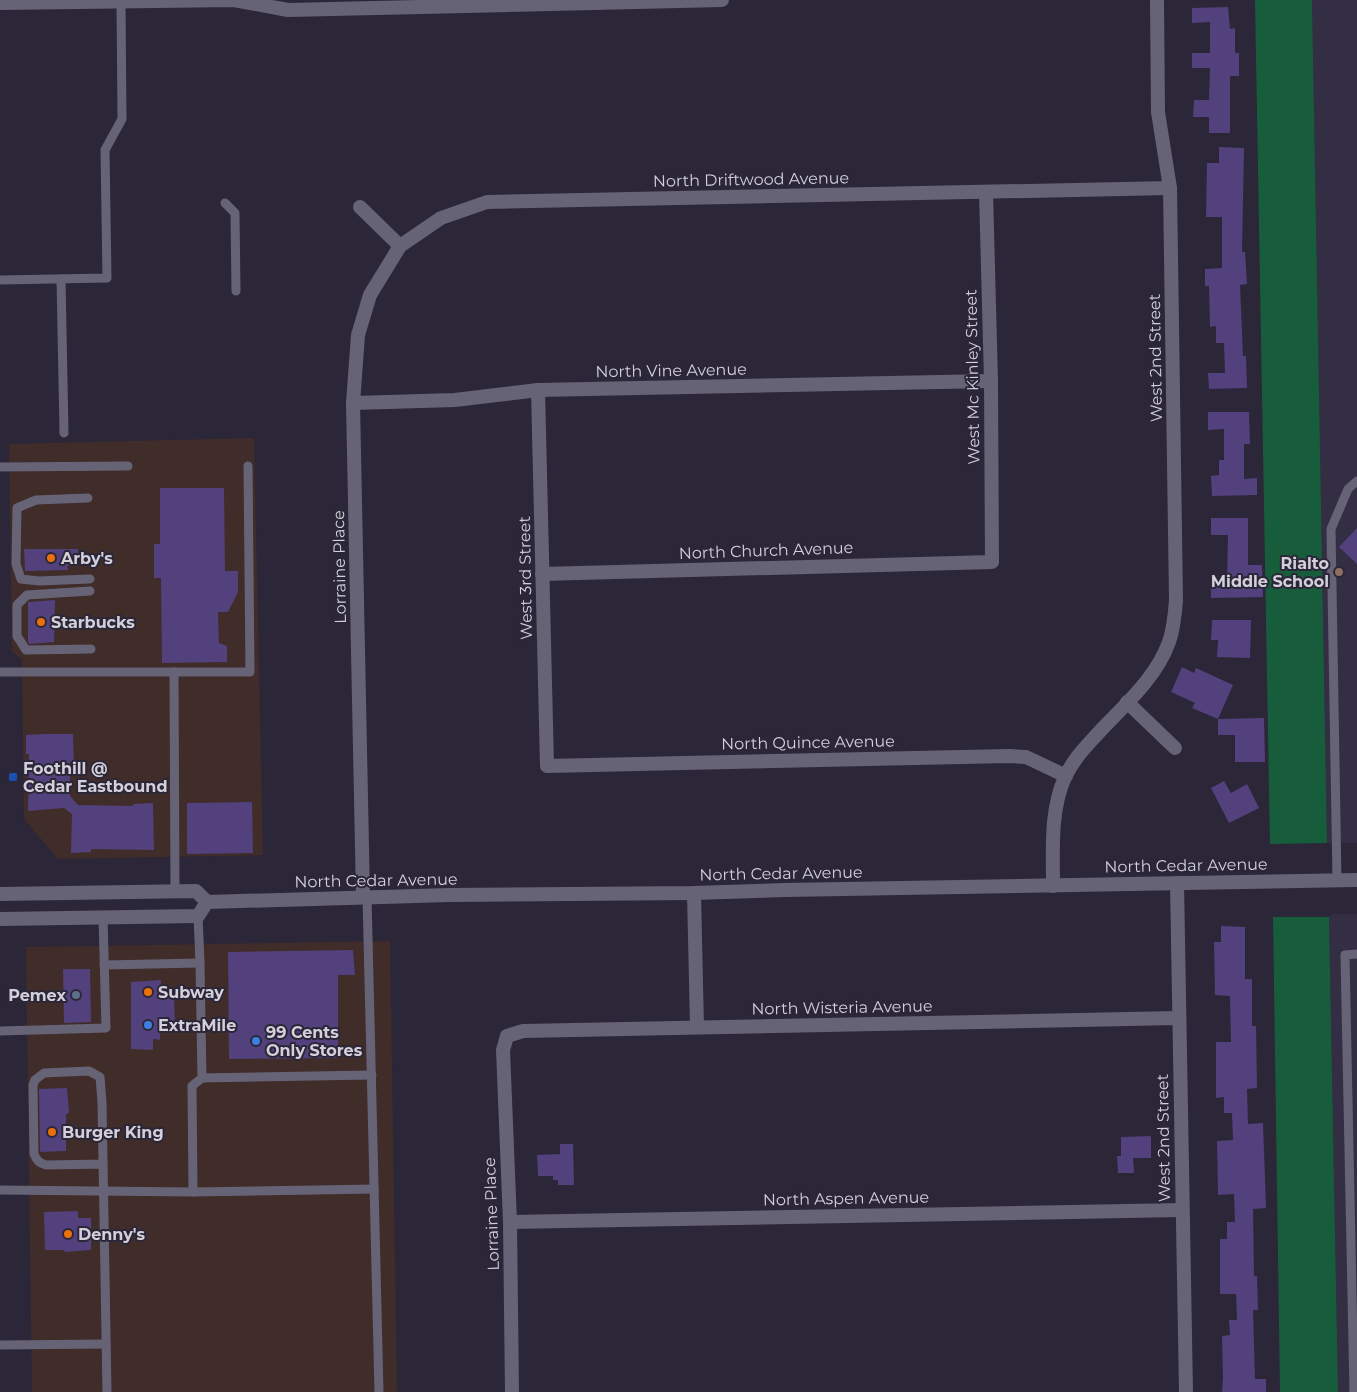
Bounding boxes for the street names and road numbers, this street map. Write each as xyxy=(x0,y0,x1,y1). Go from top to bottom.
street label: North Driftwood Avenue xyxy=(653,168,849,191)
street label: West Mc Kinley Street xyxy=(961,289,984,465)
street label: West 2nd Street xyxy=(1145,293,1166,422)
street label: North Vine Avenue xyxy=(595,360,747,381)
street label: Lorraine Place xyxy=(329,510,350,624)
street label: West 3rd Street xyxy=(515,515,536,640)
street label: North Church Avenue xyxy=(678,538,854,563)
street label: North Quince Avenue xyxy=(721,731,895,754)
street label: North Cedar Avenue xyxy=(1104,855,1268,876)
street label: North Cedar Avenue xyxy=(699,863,863,884)
street label: North Cedar Avenue xyxy=(294,870,458,891)
street label: North Wisteria Avenue xyxy=(751,996,933,1019)
street label: West 2nd Street xyxy=(1153,1073,1174,1202)
street label: Lorraine Place xyxy=(480,1157,503,1271)
street label: North Aspen Avenue xyxy=(763,1188,929,1209)

